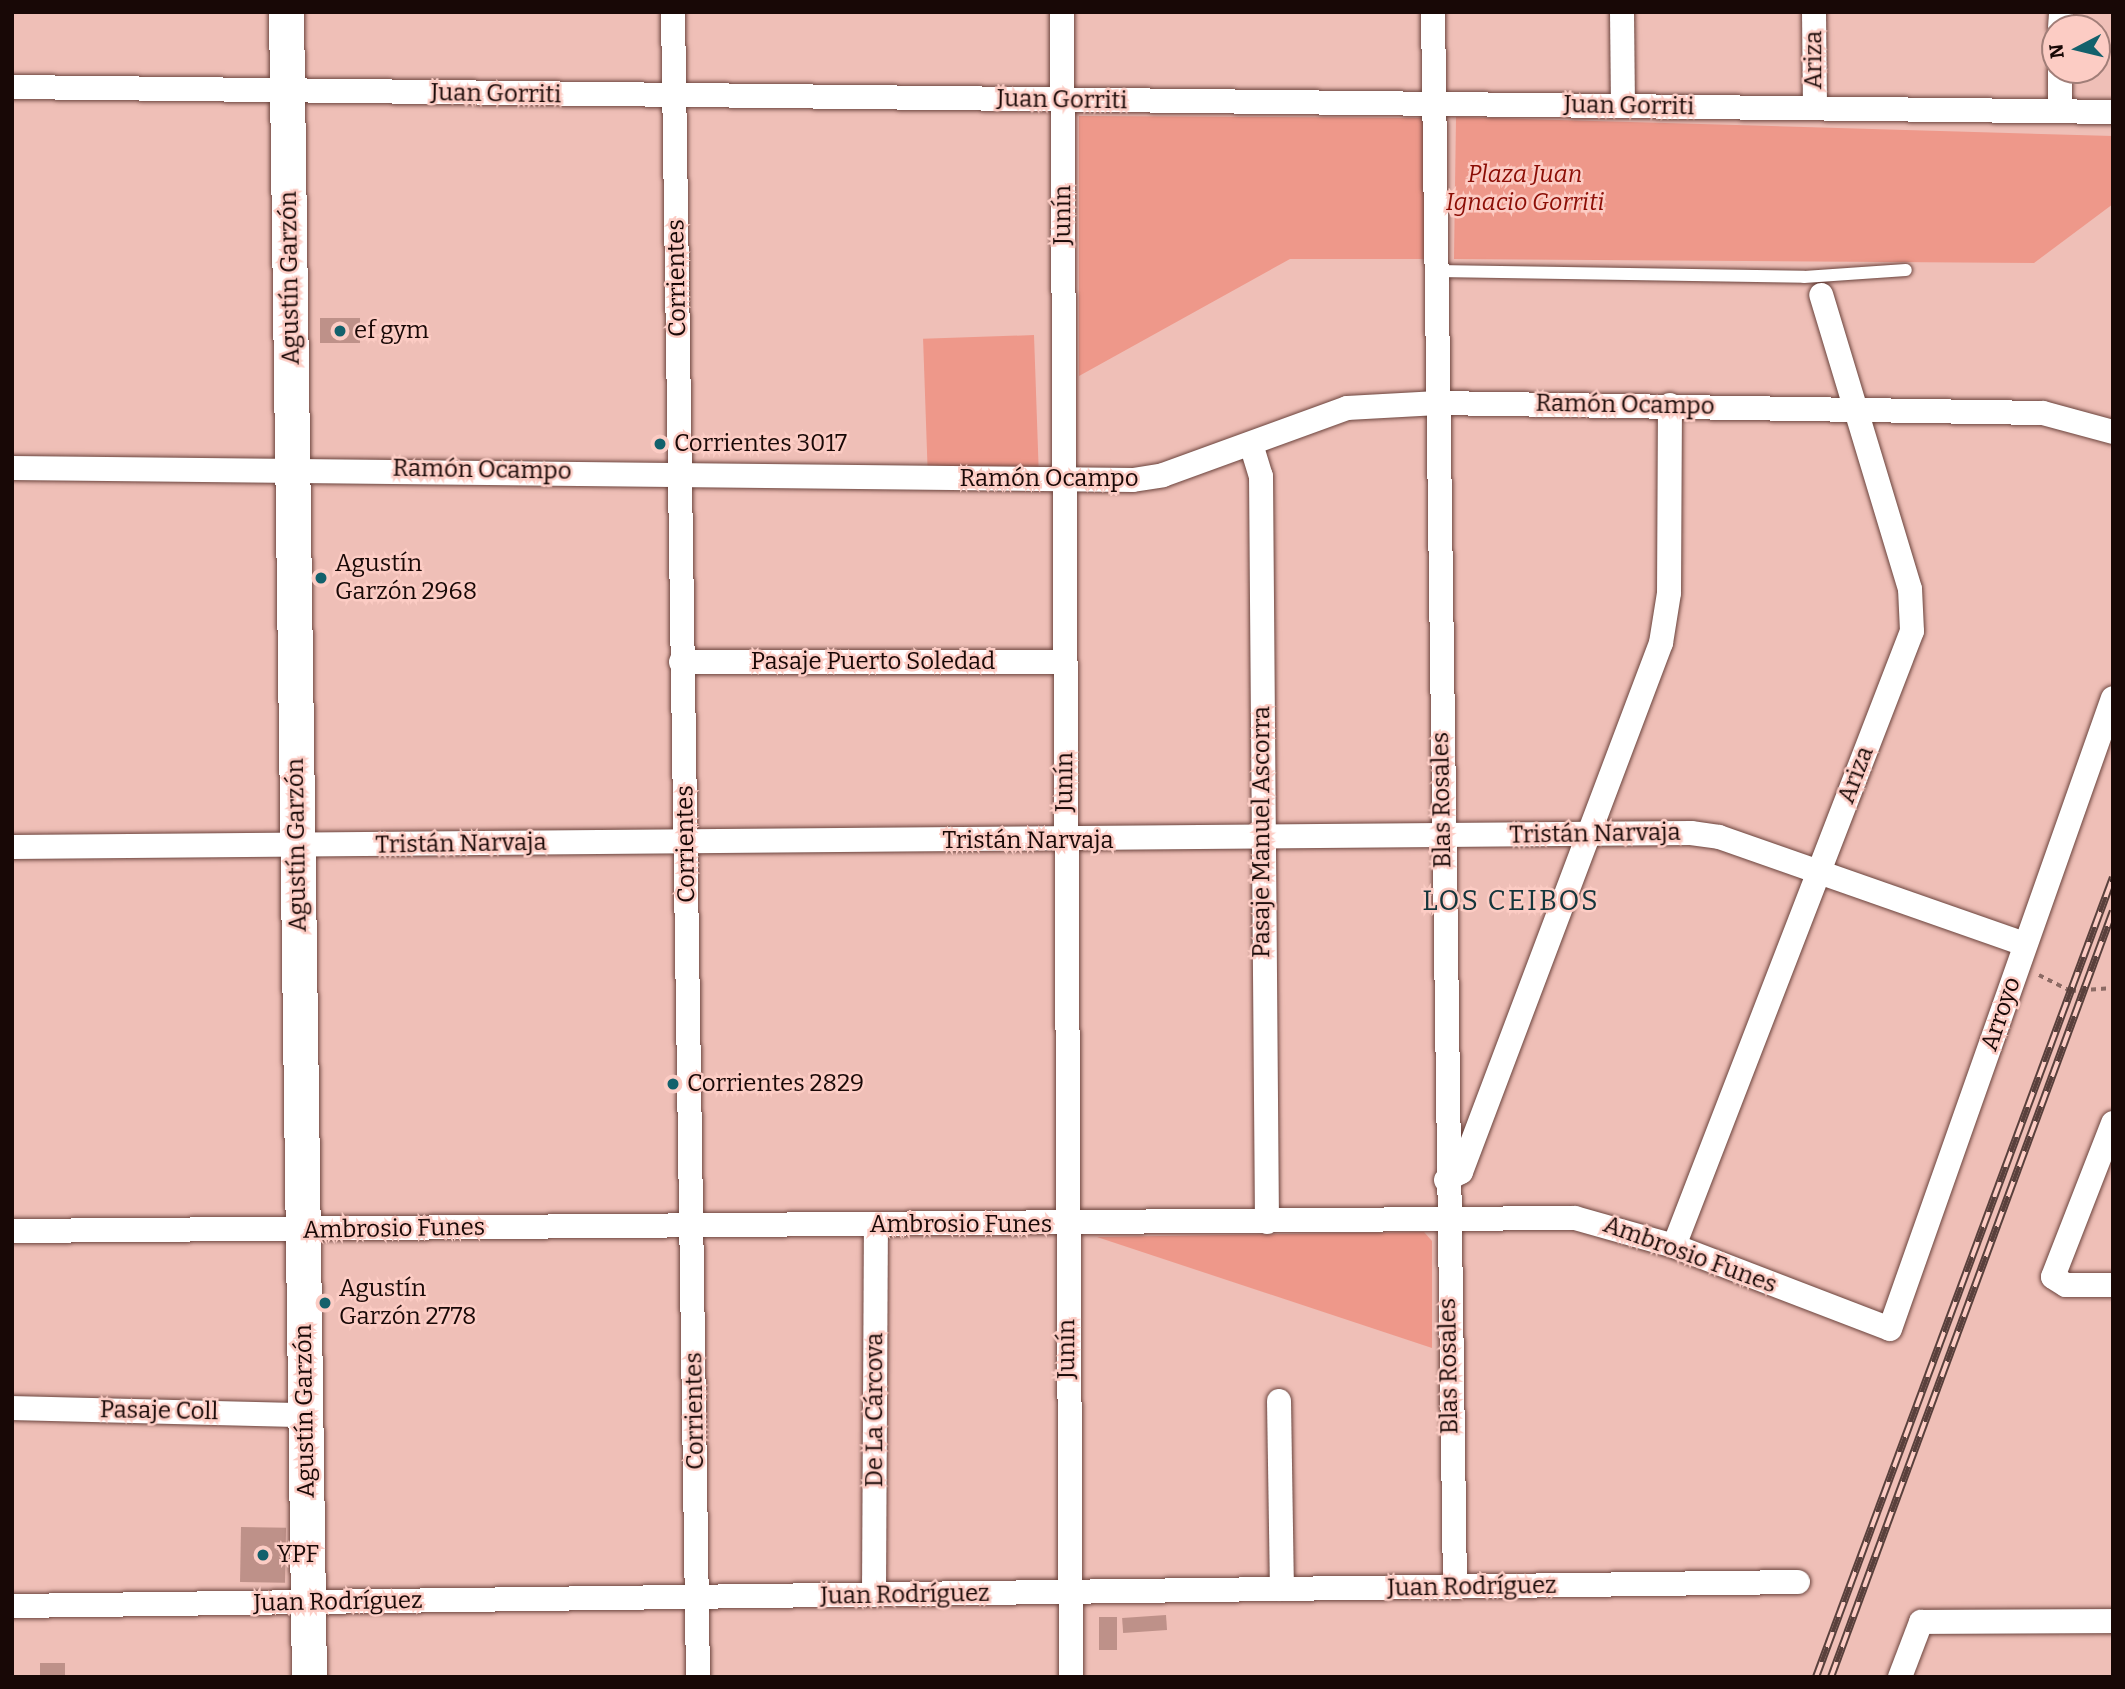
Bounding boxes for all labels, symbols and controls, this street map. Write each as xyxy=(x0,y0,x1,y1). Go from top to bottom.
north arrow xyxy=(2041,14,2111,84)
street label: Ariza xyxy=(1800,31,1828,89)
text: N xyxy=(2044,43,2069,60)
street label: Juan Gorriti xyxy=(430,78,562,110)
street label: Juan Gorriti xyxy=(996,84,1128,116)
street label: Juan Gorriti xyxy=(1563,90,1695,122)
park label: Plaza Juan Ignacio Gorriti xyxy=(1446,161,1604,217)
street label: Junín xyxy=(1049,185,1077,245)
street label: Agustín Garzón xyxy=(274,191,306,365)
street label: Corrientes xyxy=(662,219,692,337)
place label: ef gym xyxy=(354,317,429,345)
marker: ef gym xyxy=(332,323,348,339)
street label: Ramón Ocampo xyxy=(1535,389,1715,421)
place label: Corrientes 3017 xyxy=(674,430,847,458)
marker: Corrientes 3017 xyxy=(652,436,668,452)
street label: Ramón Ocampo xyxy=(392,454,572,486)
street label: Ramón Ocampo xyxy=(960,465,1138,493)
place label: Agustín Garzón 2968 xyxy=(335,550,477,606)
marker: Agustín Garzón 2968 xyxy=(313,570,329,586)
street label: Pasaje Puerto Soledad xyxy=(751,648,995,676)
street label: Pasaje Manuel Ascorra xyxy=(1248,706,1276,958)
street label: Blas Rosales xyxy=(1426,732,1458,868)
street label: Ariza xyxy=(1832,742,1880,808)
street label: Junín xyxy=(1051,752,1079,812)
street label: Agustín Garzón xyxy=(281,758,313,932)
street label: Corrientes xyxy=(671,785,701,903)
street label: Tristán Narvaja xyxy=(1509,818,1681,850)
street label: Tristán Narvaja xyxy=(942,827,1114,855)
street label: Tristán Narvaja xyxy=(375,828,547,860)
district label: LOS CEIBOS xyxy=(1423,884,1599,918)
street label: Arroyo xyxy=(1975,973,2027,1055)
place label: Corrientes 2829 xyxy=(687,1070,864,1098)
marker: Corrientes 2829 xyxy=(665,1076,681,1092)
street label: Ambrosio Funes xyxy=(1599,1210,1781,1300)
street label: Ambrosio Funes xyxy=(870,1211,1052,1239)
street label: Ambrosio Funes xyxy=(303,1213,485,1245)
place label: Agustín Garzón 2778 xyxy=(339,1275,476,1331)
marker: Agustín Garzón 2778 xyxy=(317,1295,333,1311)
street label: Blas Rosales xyxy=(1433,1298,1465,1434)
street label: Junín xyxy=(1053,1319,1081,1379)
street label: Agustín Garzón xyxy=(289,1324,321,1498)
street label: De La Cárcova xyxy=(861,1333,889,1487)
street label: Corrientes xyxy=(680,1352,710,1470)
street label: Pasaje Coll xyxy=(100,1396,218,1426)
place label: YPF xyxy=(277,1541,319,1569)
marker: YPF xyxy=(255,1547,271,1563)
street label: Juan Rodríguez xyxy=(1387,1571,1557,1603)
street label: Juan Rodríguez xyxy=(820,1579,990,1611)
street label: Juan Rodríguez xyxy=(253,1586,423,1618)

